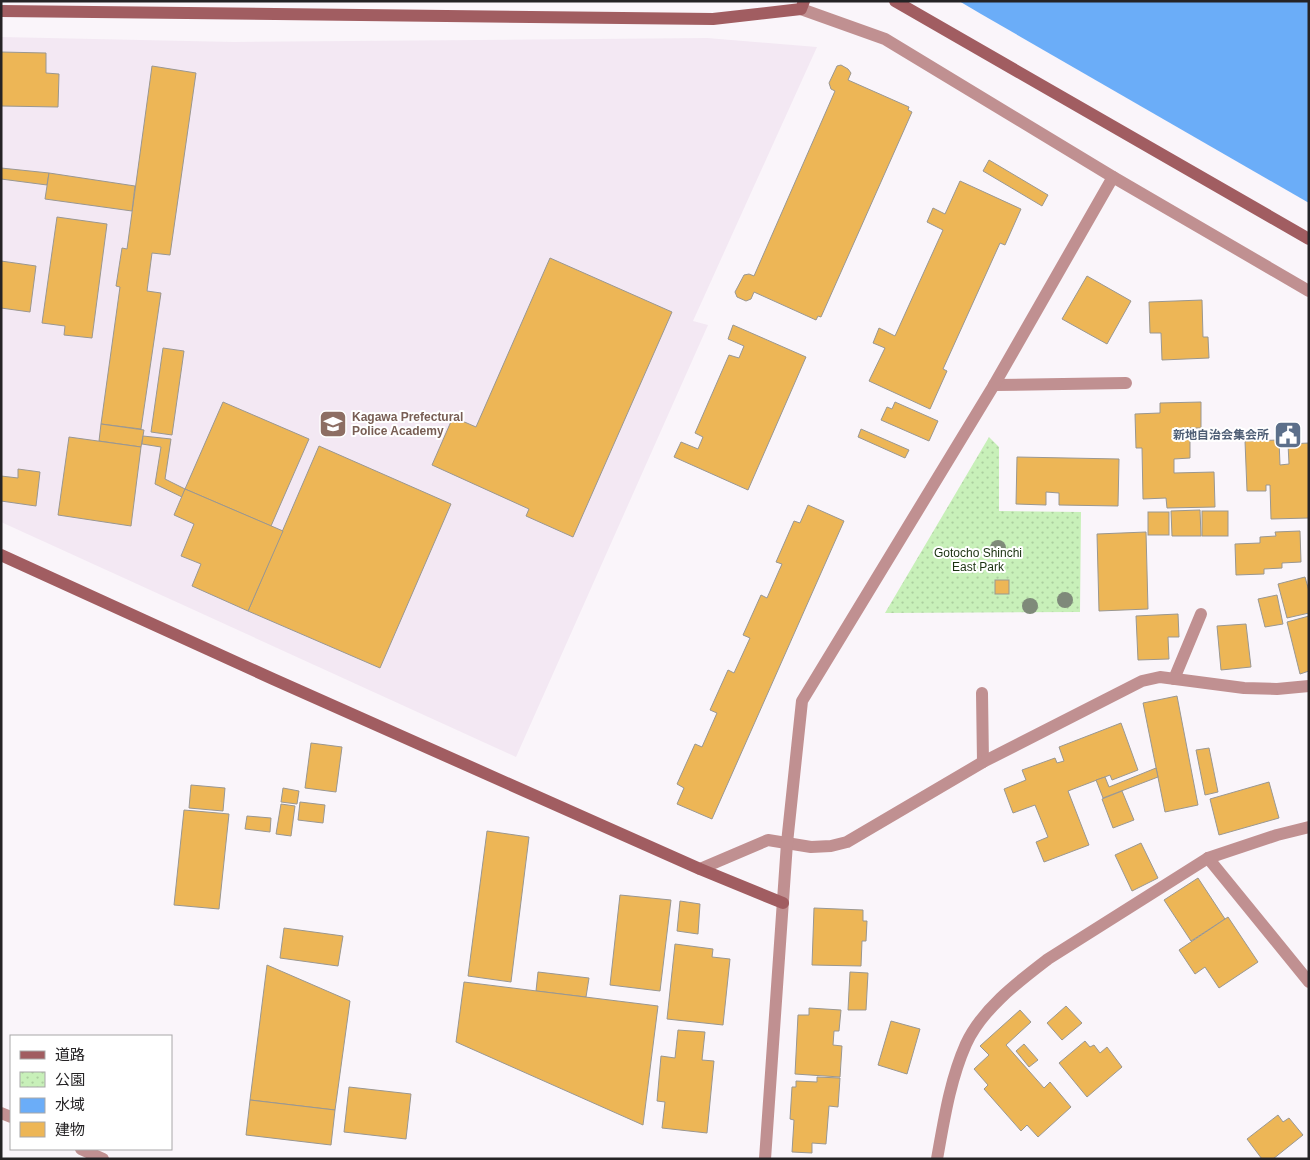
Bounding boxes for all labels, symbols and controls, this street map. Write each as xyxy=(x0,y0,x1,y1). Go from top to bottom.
school or university icon: Kagawa Prefectural Police Academy xyxy=(318,409,348,439)
place label: Kagawa Prefectural Police Academy xyxy=(352,410,463,438)
public building icon: 新地自治会集会所 xyxy=(1273,420,1303,450)
place label: 新地自治会集会所 xyxy=(1173,428,1269,442)
park label: Gotocho Shinchi East Park xyxy=(934,546,1022,574)
legend xyxy=(10,1035,172,1150)
text: 道路 xyxy=(55,1046,85,1063)
text: 公園 xyxy=(55,1071,85,1088)
text: 水域 xyxy=(55,1096,85,1113)
text: 建物 xyxy=(55,1121,85,1138)

